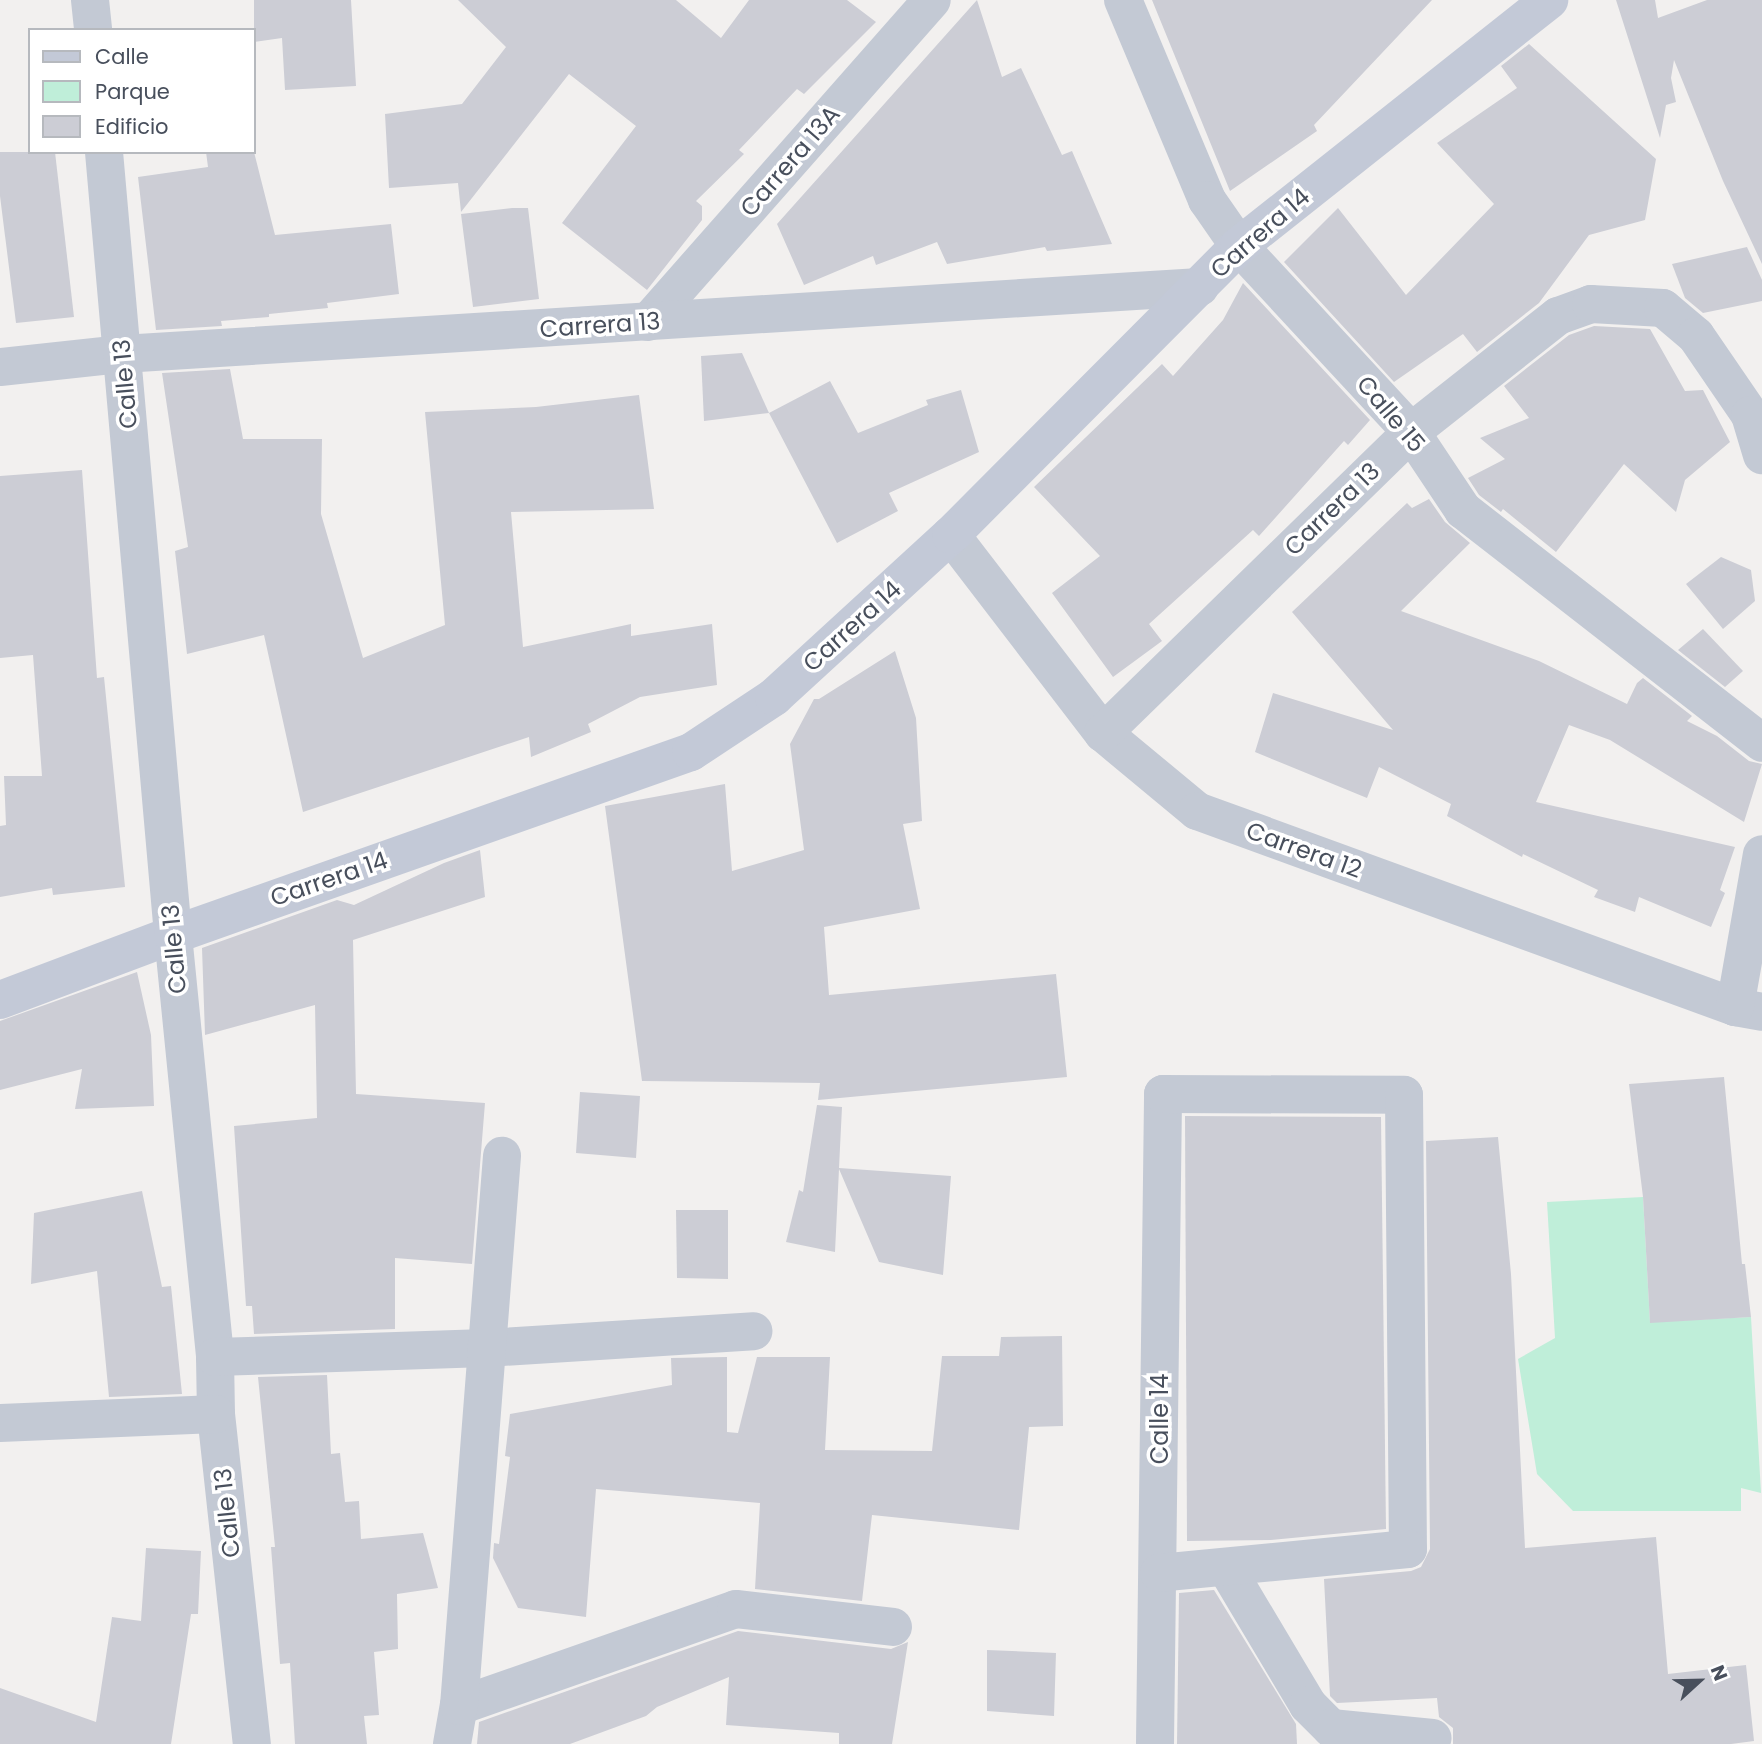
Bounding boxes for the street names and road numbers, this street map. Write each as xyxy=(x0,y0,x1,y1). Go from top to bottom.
street label: Carrera 13A xyxy=(734,100,846,222)
street label: Carrera 14 xyxy=(1205,182,1315,284)
street label: Carrera 13 xyxy=(539,306,661,344)
street label: Calle 13 xyxy=(107,338,143,430)
street label: Calle 15 xyxy=(1351,370,1431,458)
street label: Carrera 13 xyxy=(1278,457,1386,561)
street label: Carrera 14 xyxy=(797,575,907,677)
street label: Carrera 12 xyxy=(1242,816,1366,884)
street label: Carrera 14 xyxy=(267,846,391,912)
street label: Calle 13 xyxy=(156,903,192,995)
street label: Calle 14 xyxy=(1146,1374,1174,1464)
street label: Calle 13 xyxy=(208,1467,246,1559)

